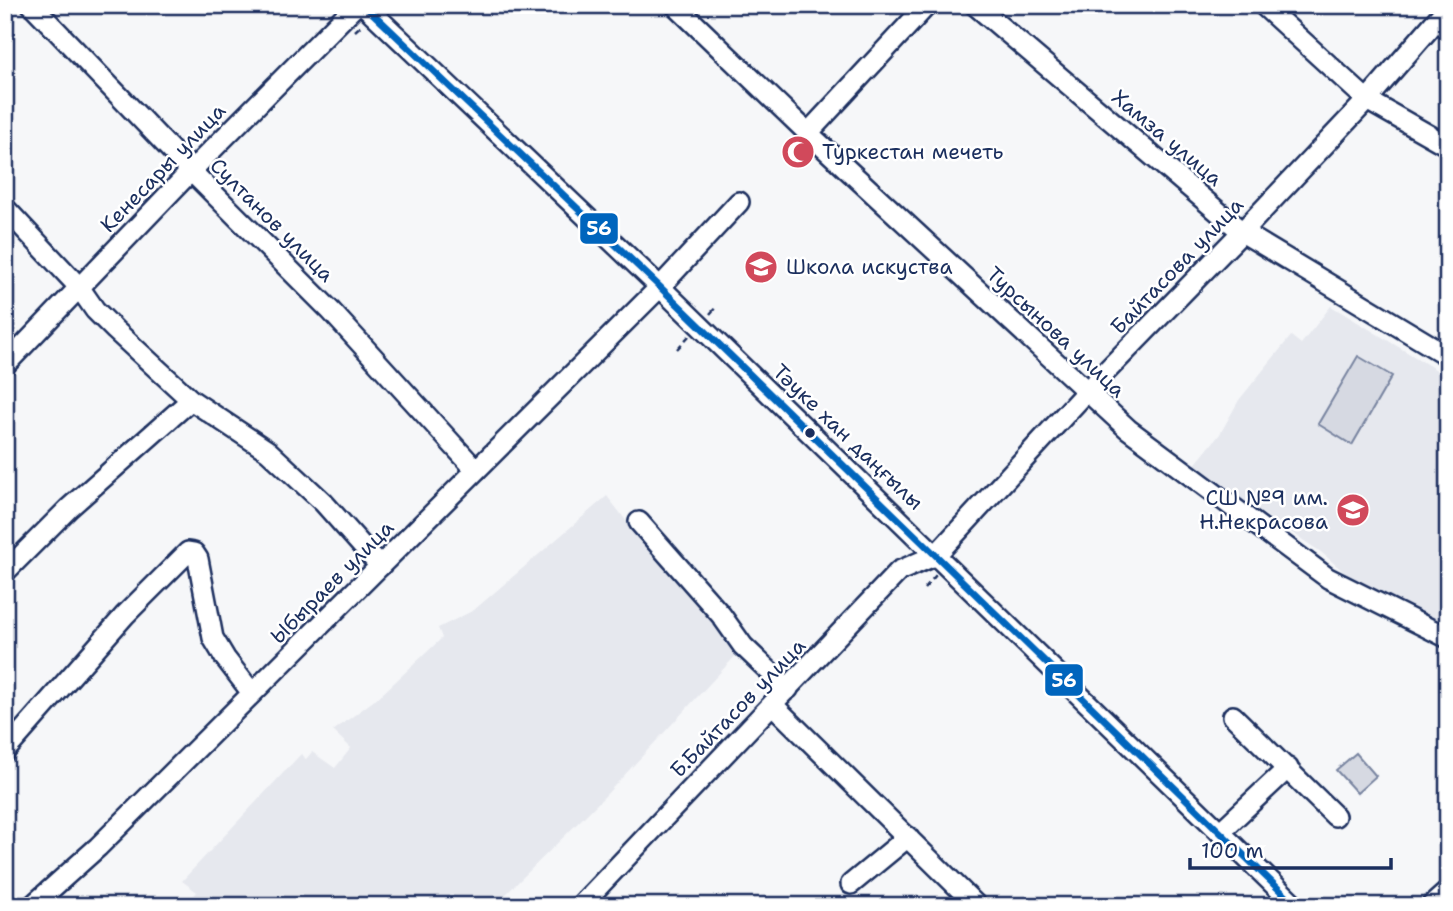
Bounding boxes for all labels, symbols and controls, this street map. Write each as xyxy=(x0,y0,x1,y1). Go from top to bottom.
street label: Хамза улица xyxy=(1106,83,1228,193)
street label: Кенесары улица xyxy=(94,97,232,239)
mosque icon: Туркестан мечеть xyxy=(779,133,817,171)
place label: Туркестан мечеть xyxy=(822,138,1004,166)
street label: Султанов улица xyxy=(204,152,340,288)
street label: Байтасова улица xyxy=(1104,192,1250,340)
line badge: 56 xyxy=(579,212,619,245)
text: 56 xyxy=(586,216,612,241)
school or university icon: Школа искуства xyxy=(742,248,780,286)
place label: Школа искуства xyxy=(786,253,952,281)
street label: Турсынова улица xyxy=(981,260,1131,404)
street label: Тәуке хан даңғылы xyxy=(767,358,929,516)
unlabelled marker xyxy=(803,426,817,440)
place label: СШ №9 им. Н.Некрасова xyxy=(1199,484,1328,536)
school or university icon: СШ №9 им. Н.Некрасова xyxy=(1334,491,1372,529)
street label: Ыбыраев улица xyxy=(264,514,400,650)
street label: Б.Байтасов улица xyxy=(664,632,812,784)
line badge: 56 xyxy=(1044,663,1084,697)
text: 56 xyxy=(1051,668,1077,693)
scale bar xyxy=(1190,827,1392,871)
text: 100 m xyxy=(1201,837,1264,865)

